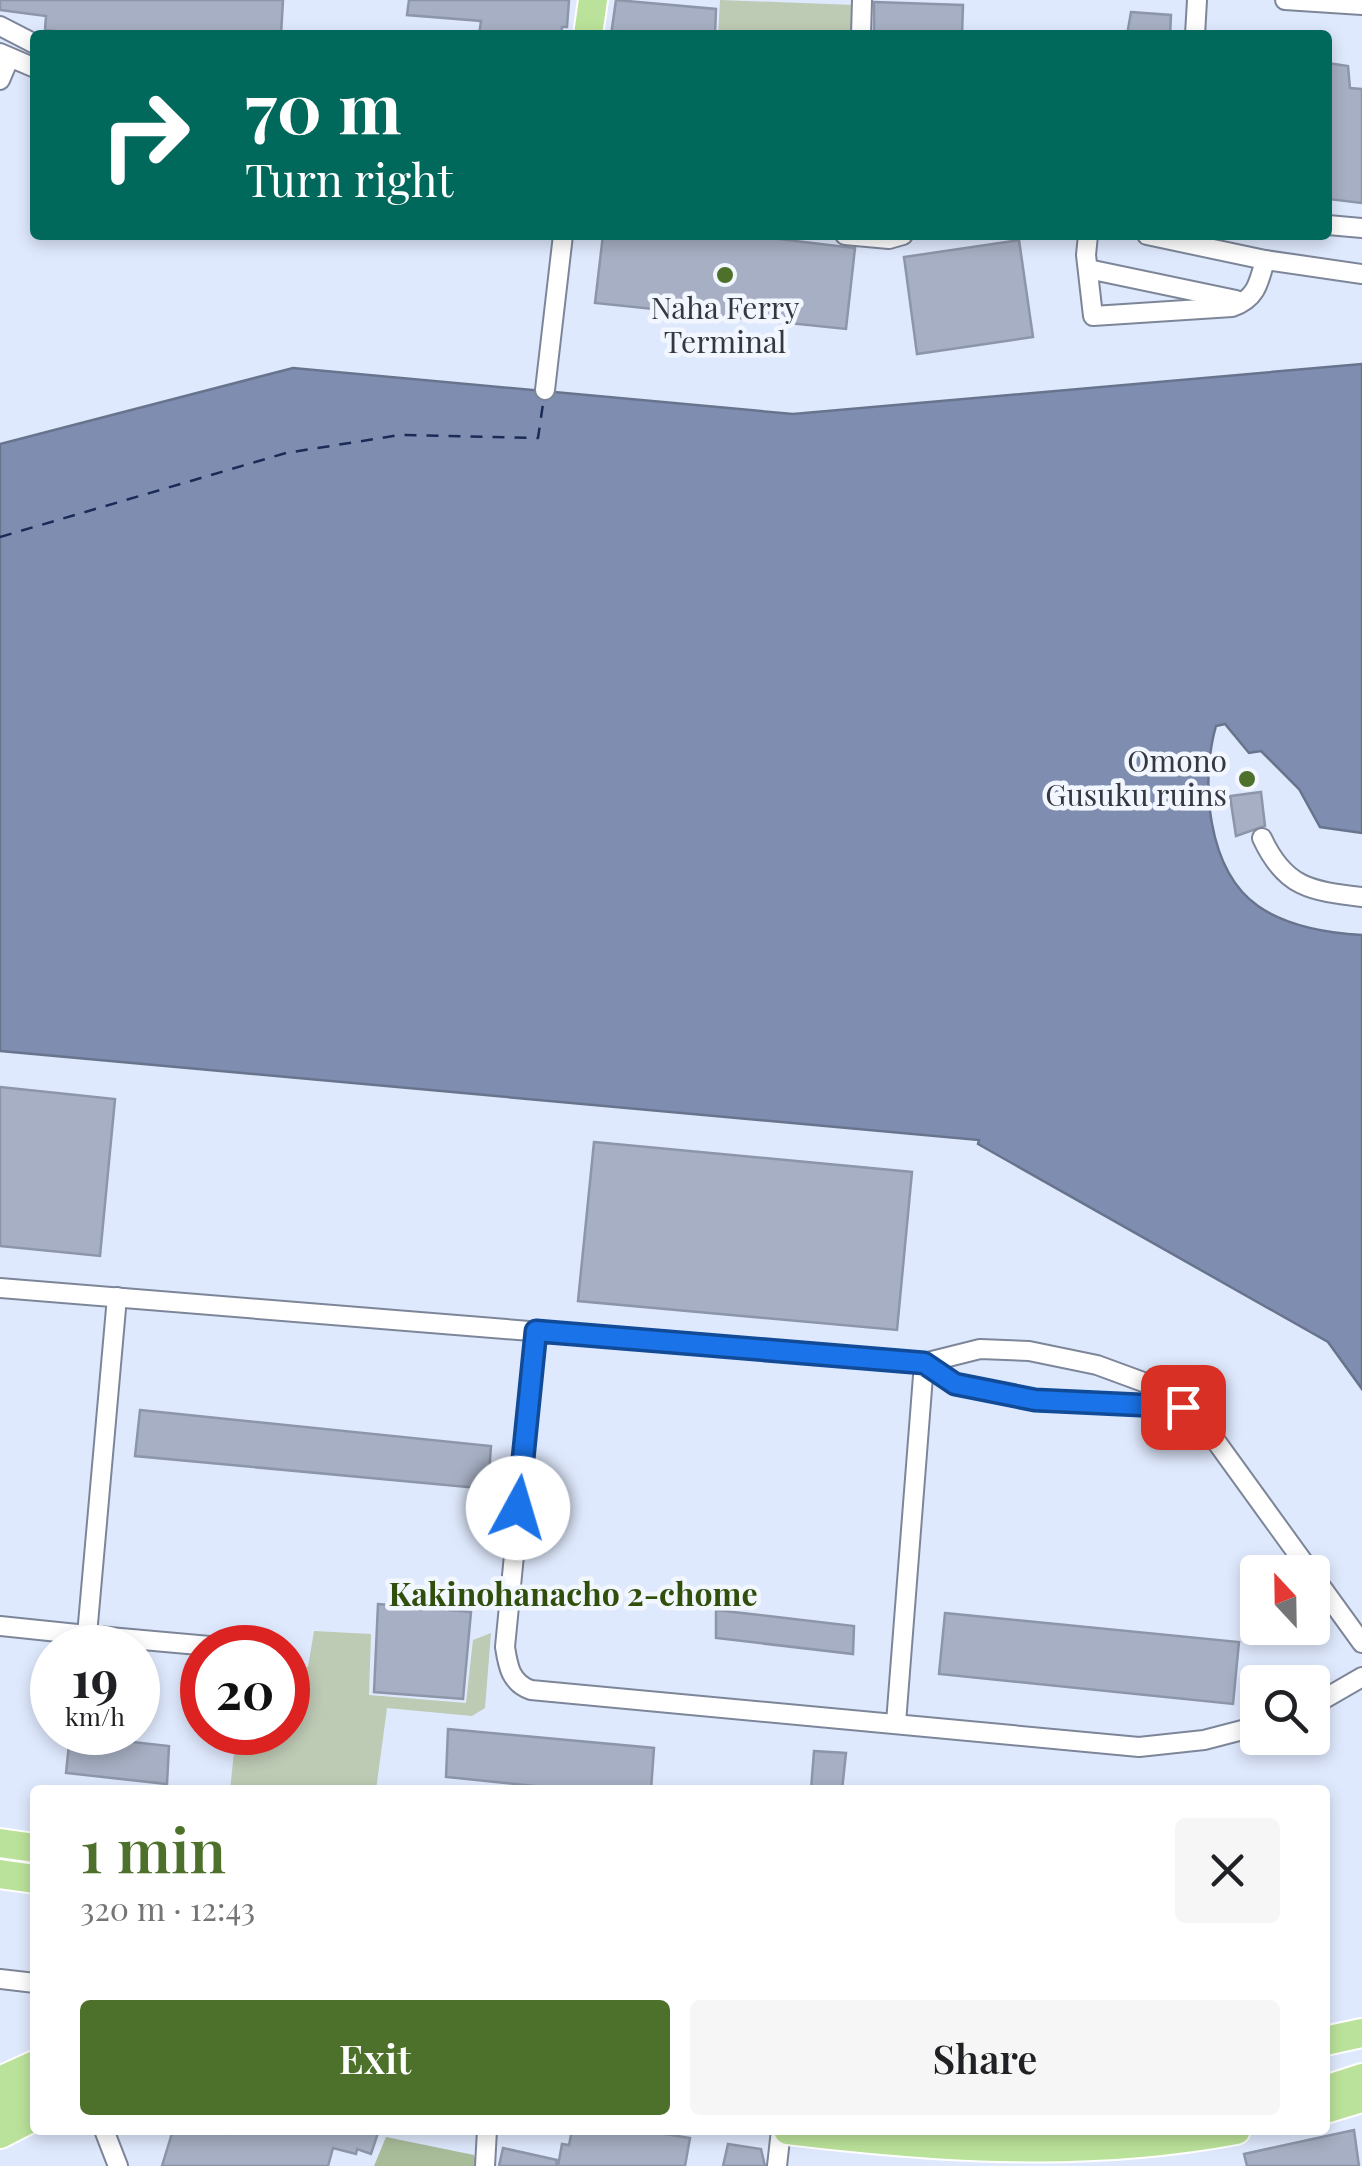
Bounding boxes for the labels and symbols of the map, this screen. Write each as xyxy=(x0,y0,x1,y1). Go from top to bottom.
marker: Naha Ferry Terminal xyxy=(714,264,736,286)
place label: Naha Ferry Terminal xyxy=(651,287,799,361)
place label: Omono Gusuku ruins xyxy=(1045,740,1227,814)
marker: Omono Gusuku ruins xyxy=(1236,768,1258,790)
pin xyxy=(1141,1365,1226,1450)
position arrow xyxy=(466,1456,570,1560)
north arrow xyxy=(1240,1555,1330,1645)
district label: Kakinohanacho 2-chome xyxy=(388,1571,758,1614)
speed limit sign: 20 xyxy=(180,1625,310,1755)

